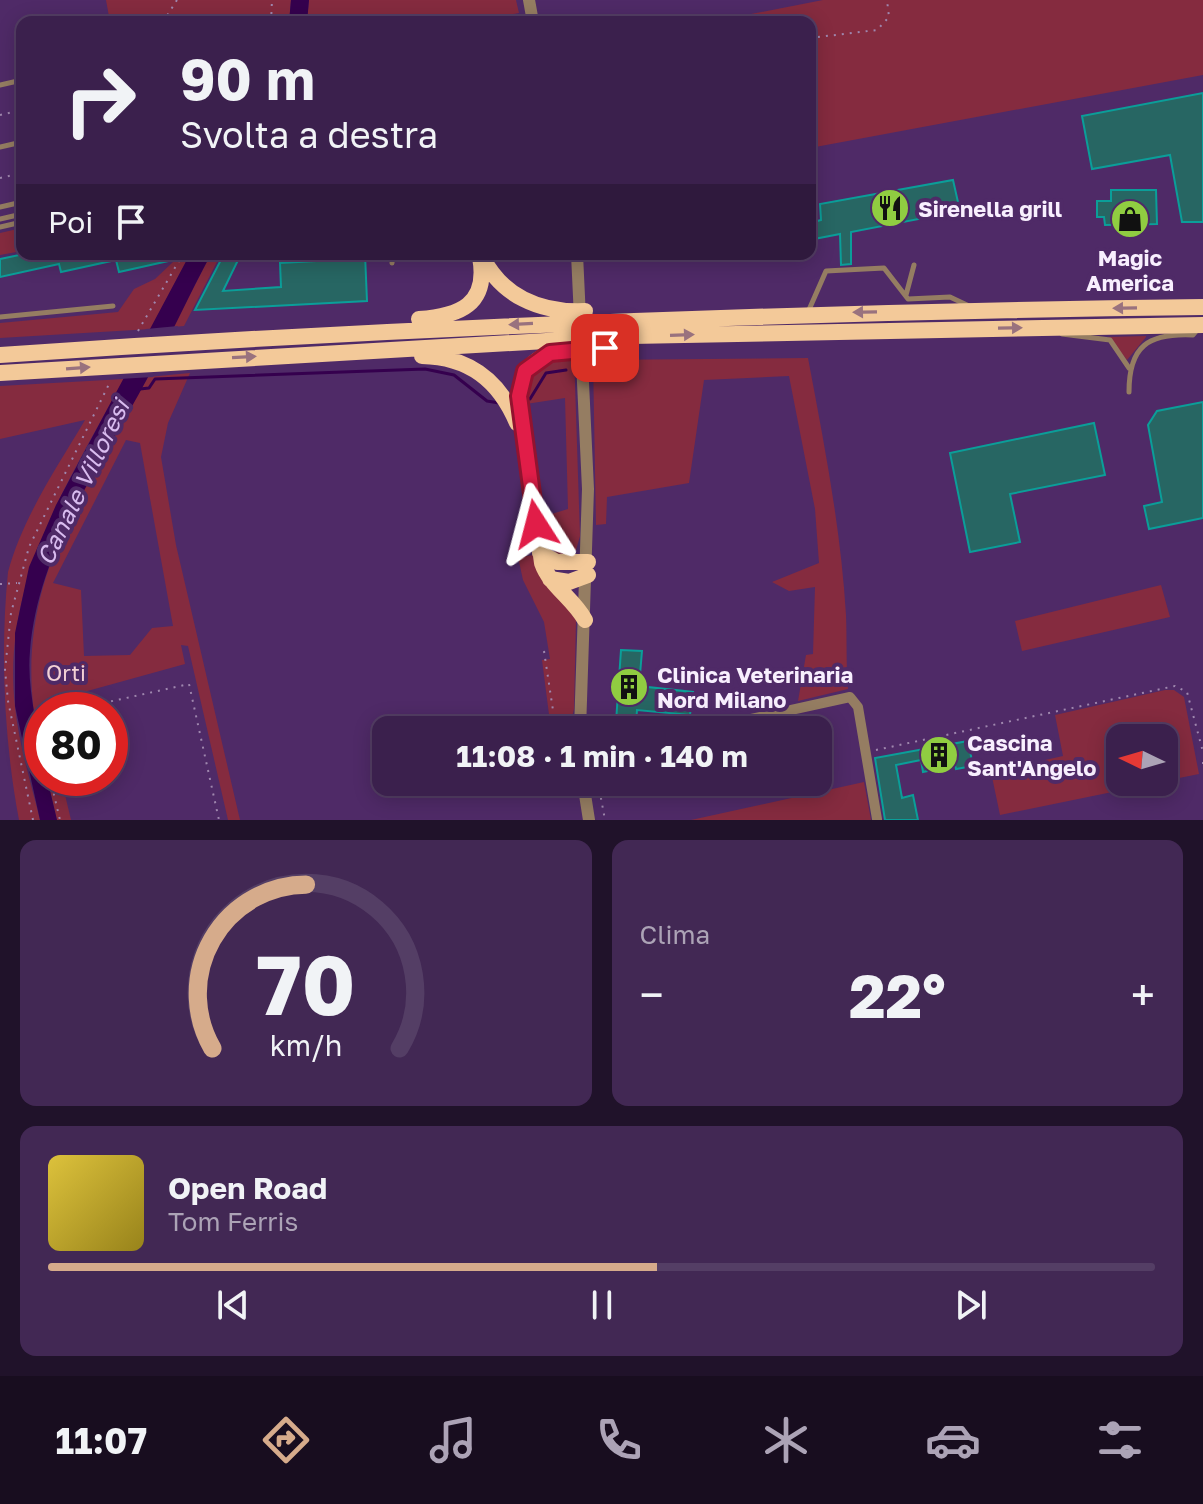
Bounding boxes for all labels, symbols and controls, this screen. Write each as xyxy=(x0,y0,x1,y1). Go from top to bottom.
text: 90 m xyxy=(180,45,315,112)
icon: right xyxy=(48,48,152,152)
text: Svolta a destra xyxy=(180,113,438,156)
restaurant icon: Sirenella grill xyxy=(869,187,911,229)
place label: Sirenella grill xyxy=(918,195,1062,222)
shop icon: Magic America xyxy=(1109,198,1151,240)
icon: arrive xyxy=(109,200,153,244)
text: Poi xyxy=(48,204,93,240)
place label: Magic America xyxy=(1086,244,1174,296)
one-way arrow xyxy=(1112,302,1137,314)
one-way arrow xyxy=(852,306,877,319)
pin xyxy=(571,314,639,382)
one-way arrow xyxy=(508,318,533,331)
one-way arrow xyxy=(998,321,1023,334)
icon: arrive xyxy=(583,326,627,370)
one-way arrow xyxy=(670,328,695,341)
one-way arrow xyxy=(232,350,257,363)
one-way arrow xyxy=(66,361,91,374)
water label: Canale Villoresi xyxy=(30,393,136,569)
position arrow xyxy=(494,482,578,566)
park label: Orti xyxy=(46,659,86,686)
place label: Clinica Veterinaria Nord Milano xyxy=(657,661,853,713)
building icon: Clinica Veterinaria Nord Milano xyxy=(608,666,650,708)
speed limit sign: 80 xyxy=(24,692,128,796)
north arrow xyxy=(1106,724,1178,796)
map controls xyxy=(1106,724,1178,796)
place label: Cascina Sant'Angelo xyxy=(967,729,1097,781)
building icon: Cascina Sant'Angelo xyxy=(918,734,960,776)
text: 11:08 · 1 min · 140 m xyxy=(456,738,748,774)
text: Clima xyxy=(640,919,710,950)
text: 70 xyxy=(256,933,355,1033)
text: 22° xyxy=(849,959,946,1031)
text: − xyxy=(640,968,664,1021)
text: + xyxy=(1131,968,1155,1021)
text: km/h xyxy=(269,1028,342,1062)
text: Open Road xyxy=(168,1170,327,1206)
text: Tom Ferris xyxy=(168,1206,298,1237)
icon: previous xyxy=(211,1283,255,1327)
icon: pause xyxy=(580,1283,624,1327)
icon: next xyxy=(949,1283,993,1327)
icon: directions xyxy=(258,1412,314,1468)
icon: music xyxy=(425,1412,481,1468)
icon: phone xyxy=(591,1412,647,1468)
icon: climate xyxy=(758,1412,814,1468)
icon: car xyxy=(925,1412,981,1468)
icon: filters xyxy=(1092,1412,1148,1468)
text: 11:07 xyxy=(55,1419,147,1462)

